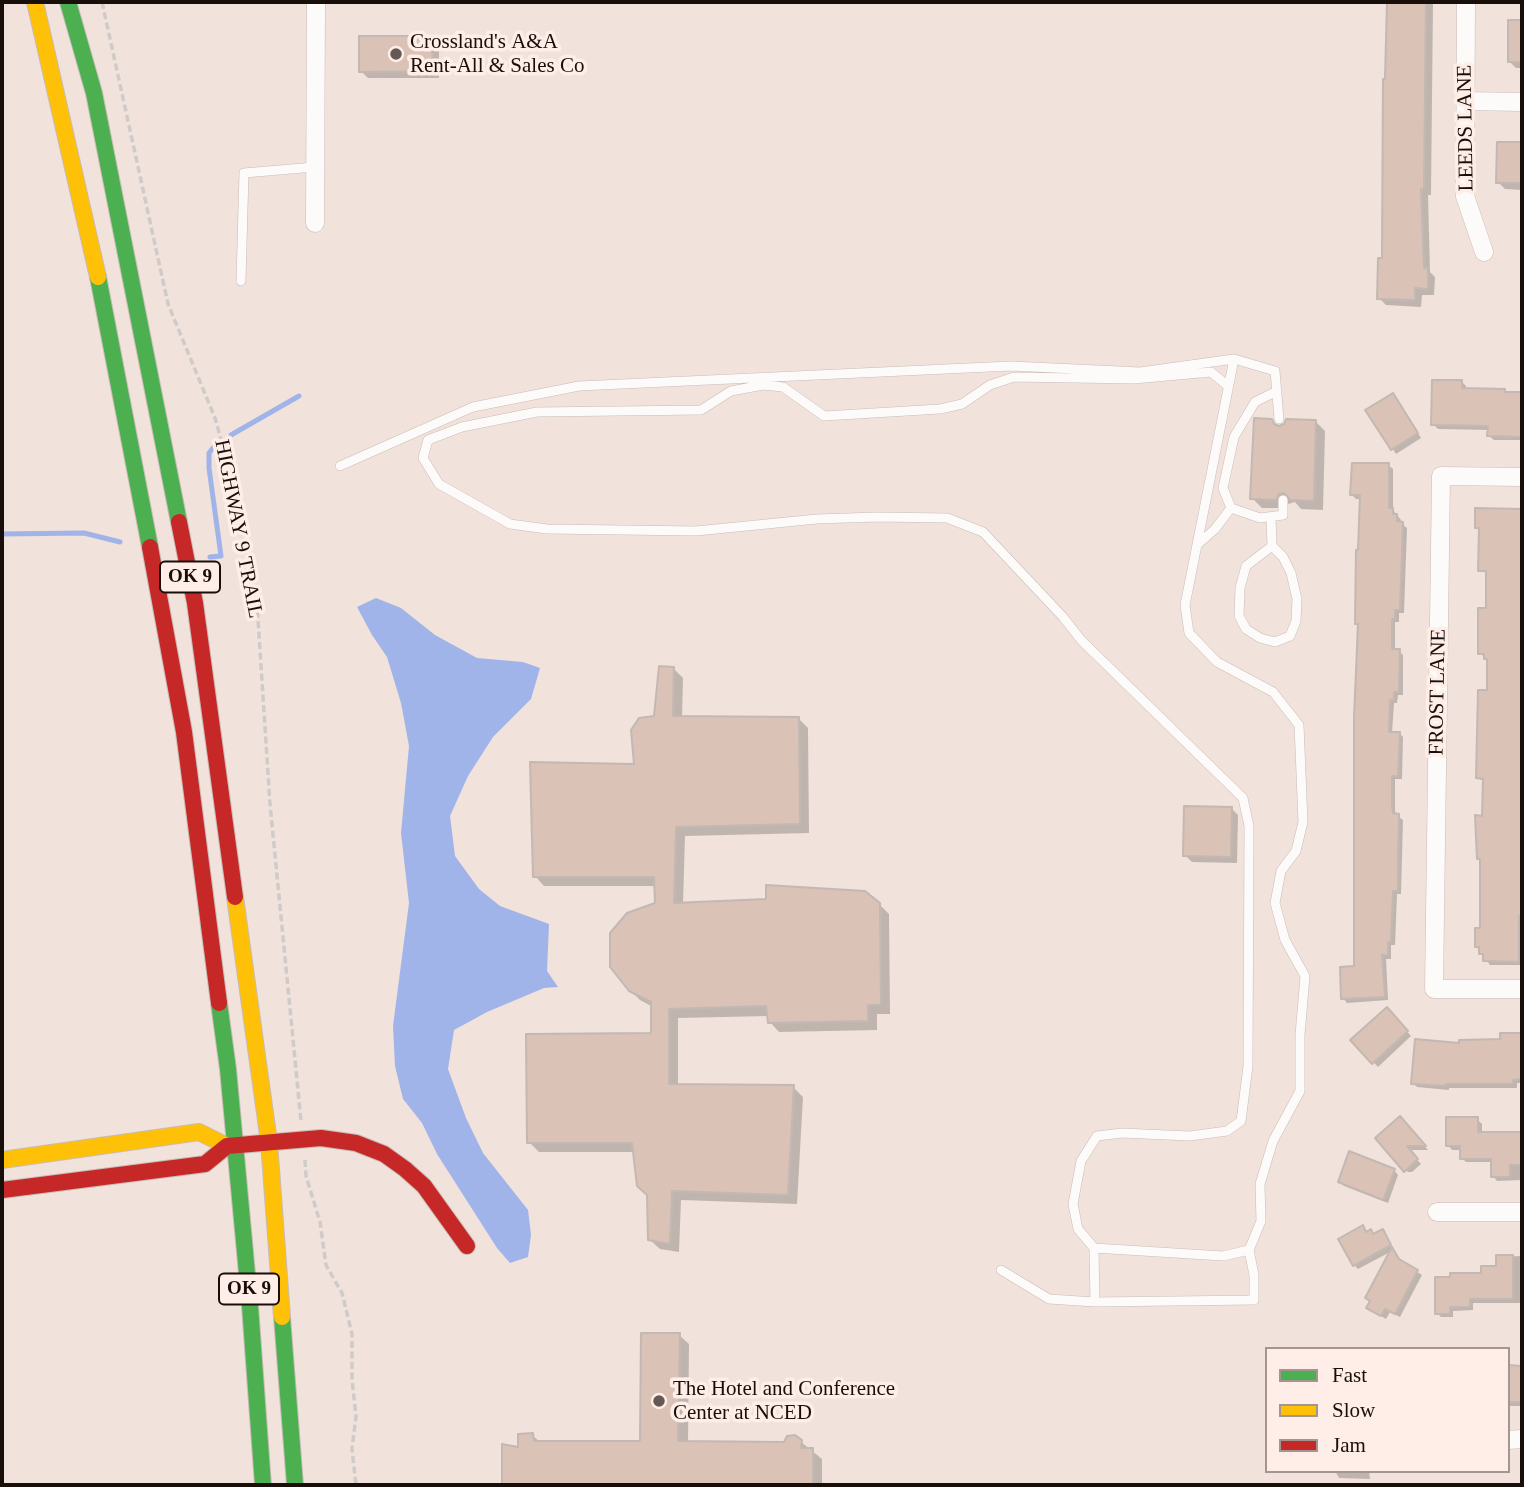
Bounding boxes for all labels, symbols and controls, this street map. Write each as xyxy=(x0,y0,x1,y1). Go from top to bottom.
place label: Crossland's A&A Rent-All & Sales Co xyxy=(410,29,584,79)
marker: Crossland's A&A Rent-All & Sales Co xyxy=(388,46,404,62)
street label: LEEDS LANE xyxy=(1452,65,1480,191)
street label: HIGHWAY 9 TRAIL xyxy=(208,438,268,620)
road number: OK 9 xyxy=(160,562,220,592)
street label: FROST LANE xyxy=(1424,628,1452,756)
road number: OK 9 xyxy=(219,1274,279,1304)
legend xyxy=(1265,1347,1510,1473)
text: Fast xyxy=(1332,1363,1367,1387)
place label: The Hotel and Conference Center at NCED xyxy=(673,1376,895,1426)
marker: The Hotel and Conference Center at NCED xyxy=(651,1393,667,1409)
text: Slow xyxy=(1332,1398,1375,1422)
text: Jam xyxy=(1332,1433,1366,1457)

